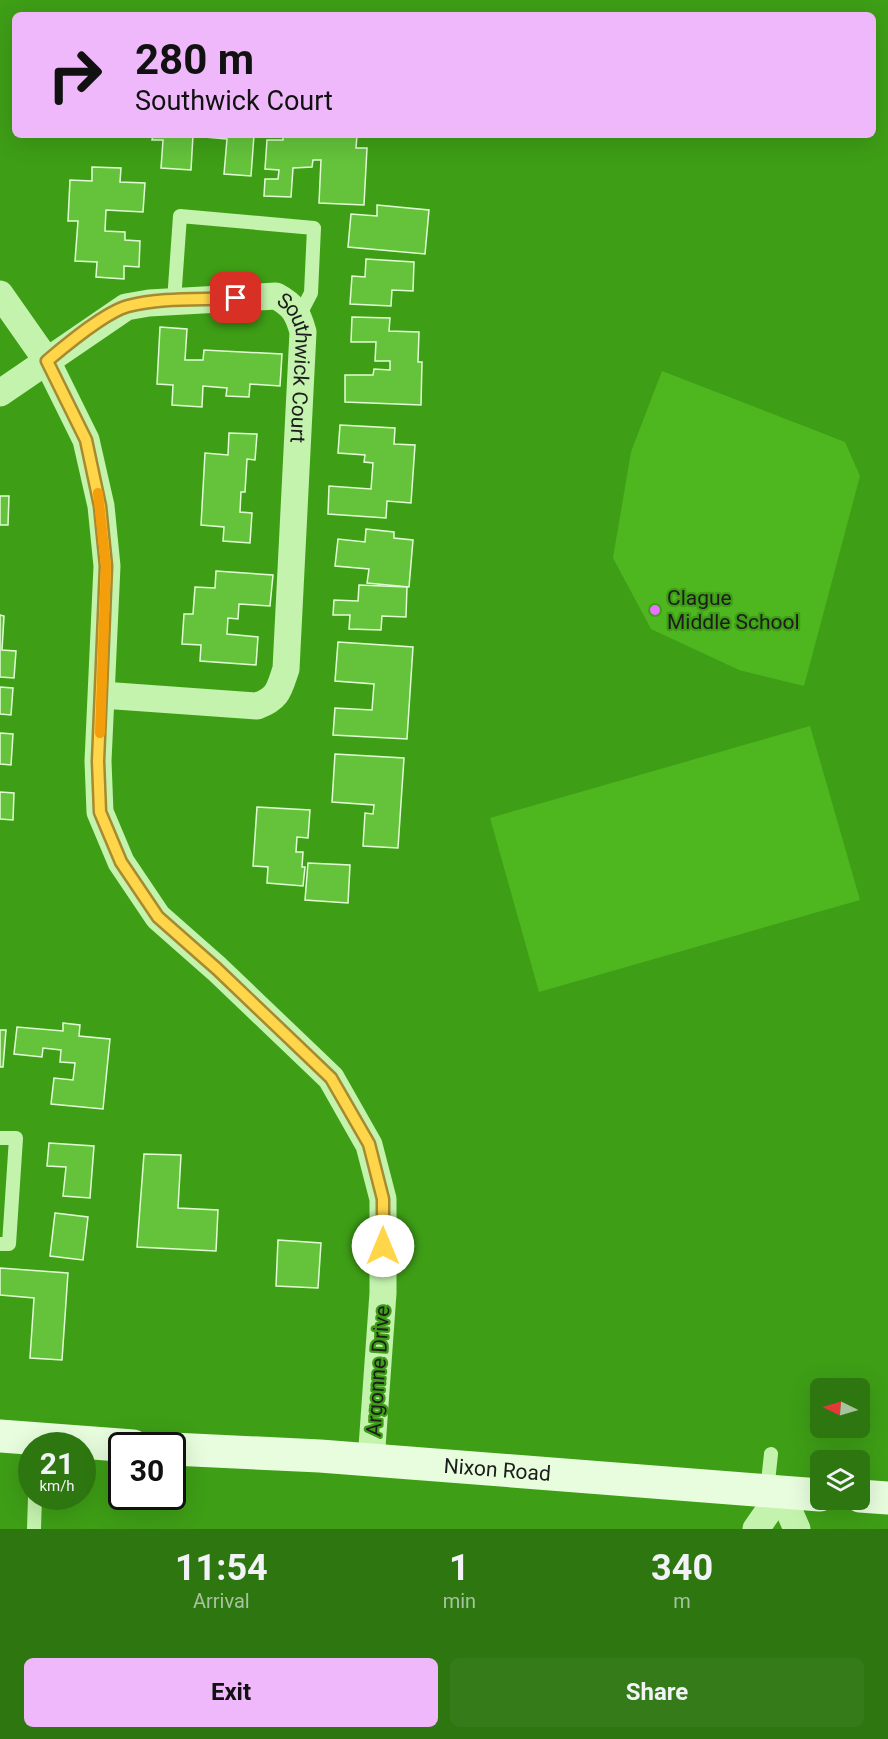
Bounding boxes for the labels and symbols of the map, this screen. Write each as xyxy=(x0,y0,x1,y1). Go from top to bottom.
pin xyxy=(210,272,261,323)
street label: Southwick Court xyxy=(273,288,315,444)
place label: Clague Middle School xyxy=(667,586,800,634)
marker: Clague Middle School xyxy=(648,603,662,617)
position arrow xyxy=(351,1214,415,1278)
street label: Argonne Drive xyxy=(361,1305,395,1437)
north arrow xyxy=(810,1378,870,1438)
speed limit sign: 30 xyxy=(108,1432,186,1510)
street label: Nixon Road xyxy=(443,1454,552,1486)

